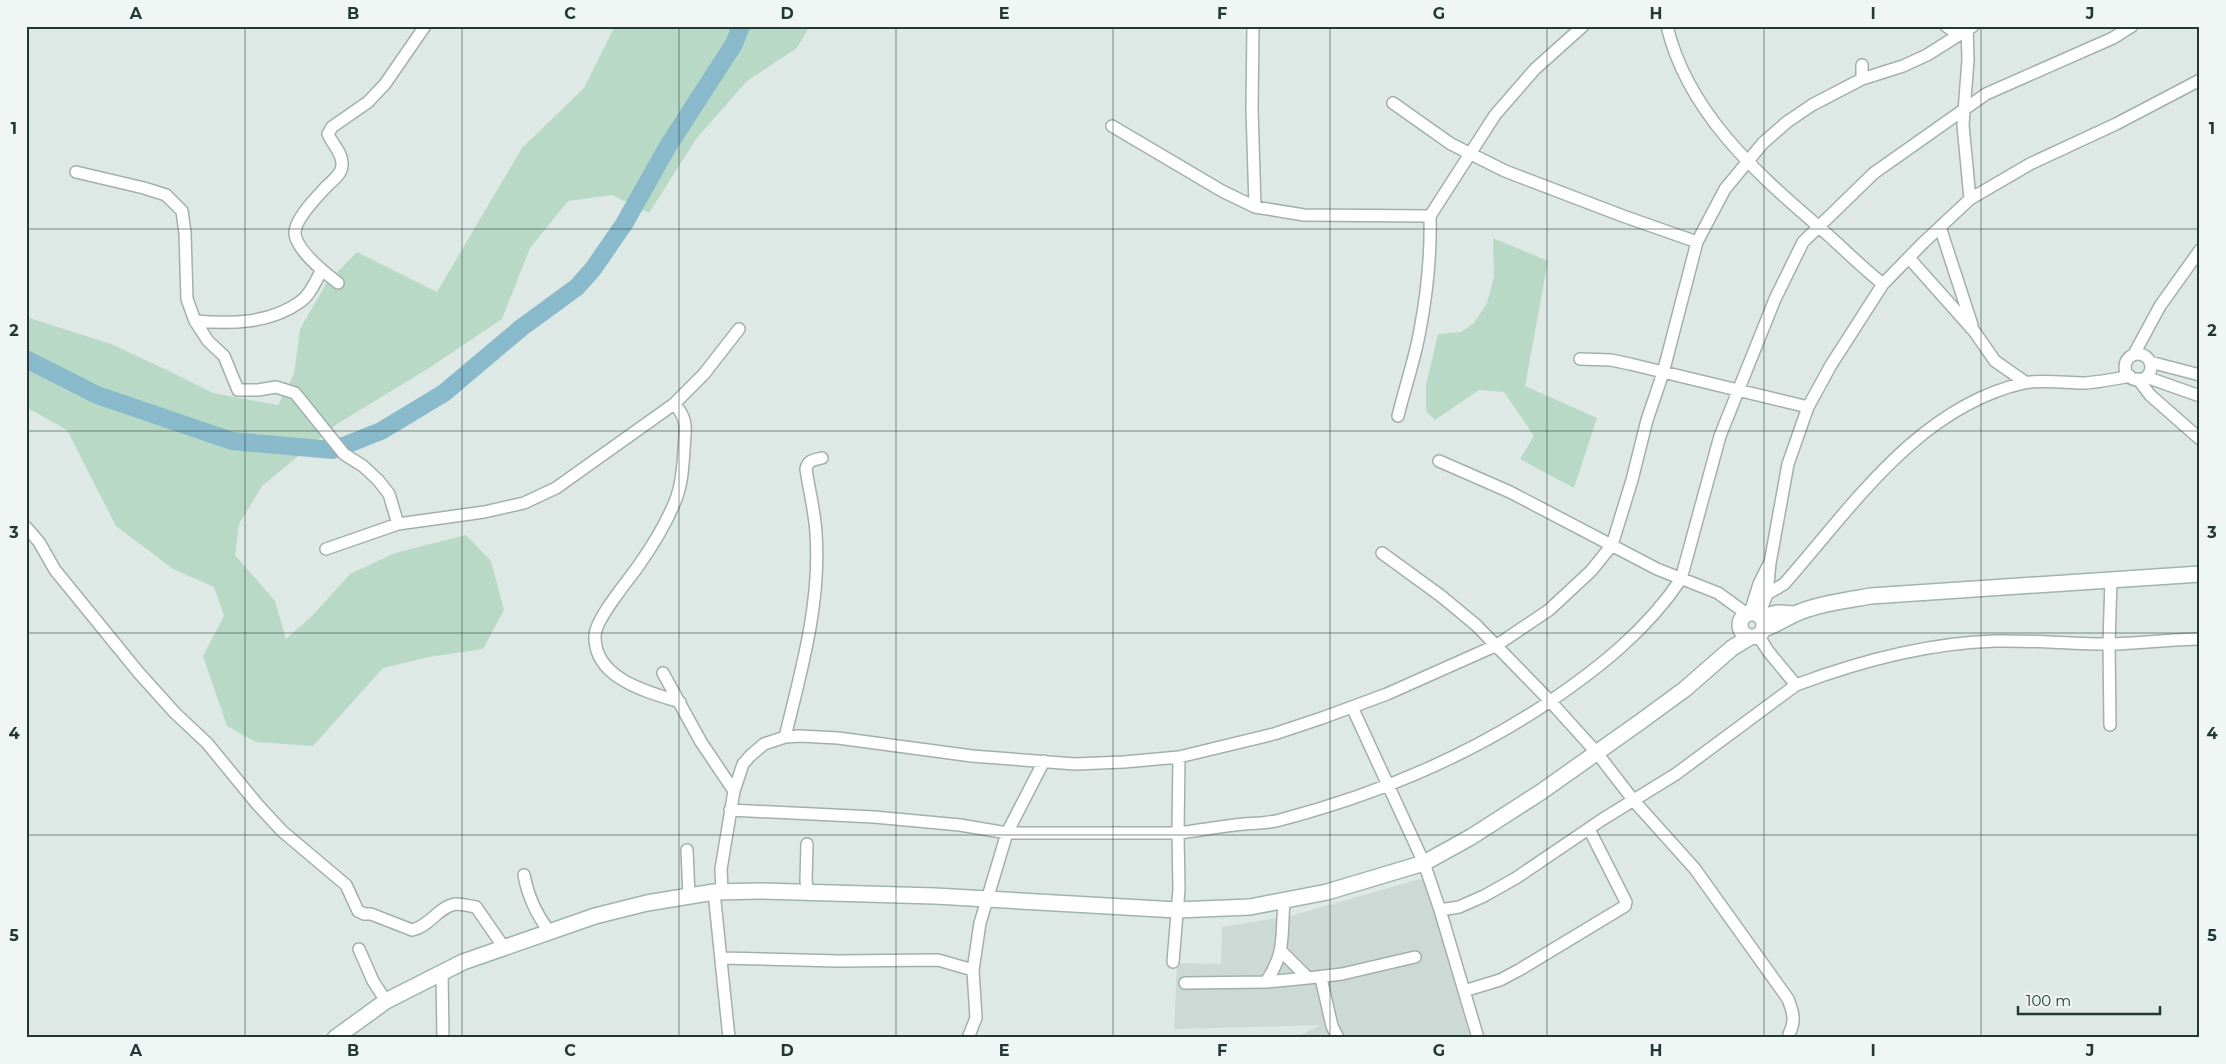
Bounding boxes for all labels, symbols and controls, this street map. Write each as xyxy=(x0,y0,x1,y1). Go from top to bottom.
text: A xyxy=(129,4,143,23)
text: B xyxy=(347,4,359,23)
text: C xyxy=(564,4,576,23)
text: D xyxy=(780,4,794,23)
text: E xyxy=(999,4,1009,23)
text: F xyxy=(1217,4,1227,23)
text: G xyxy=(1433,4,1445,23)
text: H xyxy=(1650,4,1662,23)
text: I xyxy=(1870,4,1876,23)
text: J xyxy=(2085,4,2094,23)
text: 1 xyxy=(11,119,17,138)
text: 1 xyxy=(2209,119,2215,138)
text: 2 xyxy=(9,321,19,340)
text: 2 xyxy=(2207,321,2217,340)
text: 3 xyxy=(8,523,19,542)
text: 3 xyxy=(2206,523,2217,542)
text: 4 xyxy=(8,724,20,743)
text: 4 xyxy=(2206,724,2218,743)
text: 5 xyxy=(9,926,19,945)
text: 5 xyxy=(2207,926,2217,945)
scale bar xyxy=(2018,984,2161,1016)
text: 100 m xyxy=(2026,991,2071,1010)
text: A xyxy=(129,1041,143,1060)
text: B xyxy=(347,1041,359,1060)
text: C xyxy=(564,1041,576,1060)
text: D xyxy=(780,1041,794,1060)
text: E xyxy=(999,1041,1009,1060)
text: F xyxy=(1217,1041,1227,1060)
text: G xyxy=(1433,1041,1445,1060)
text: H xyxy=(1650,1041,1662,1060)
text: I xyxy=(1870,1041,1876,1060)
text: J xyxy=(2085,1041,2094,1060)

